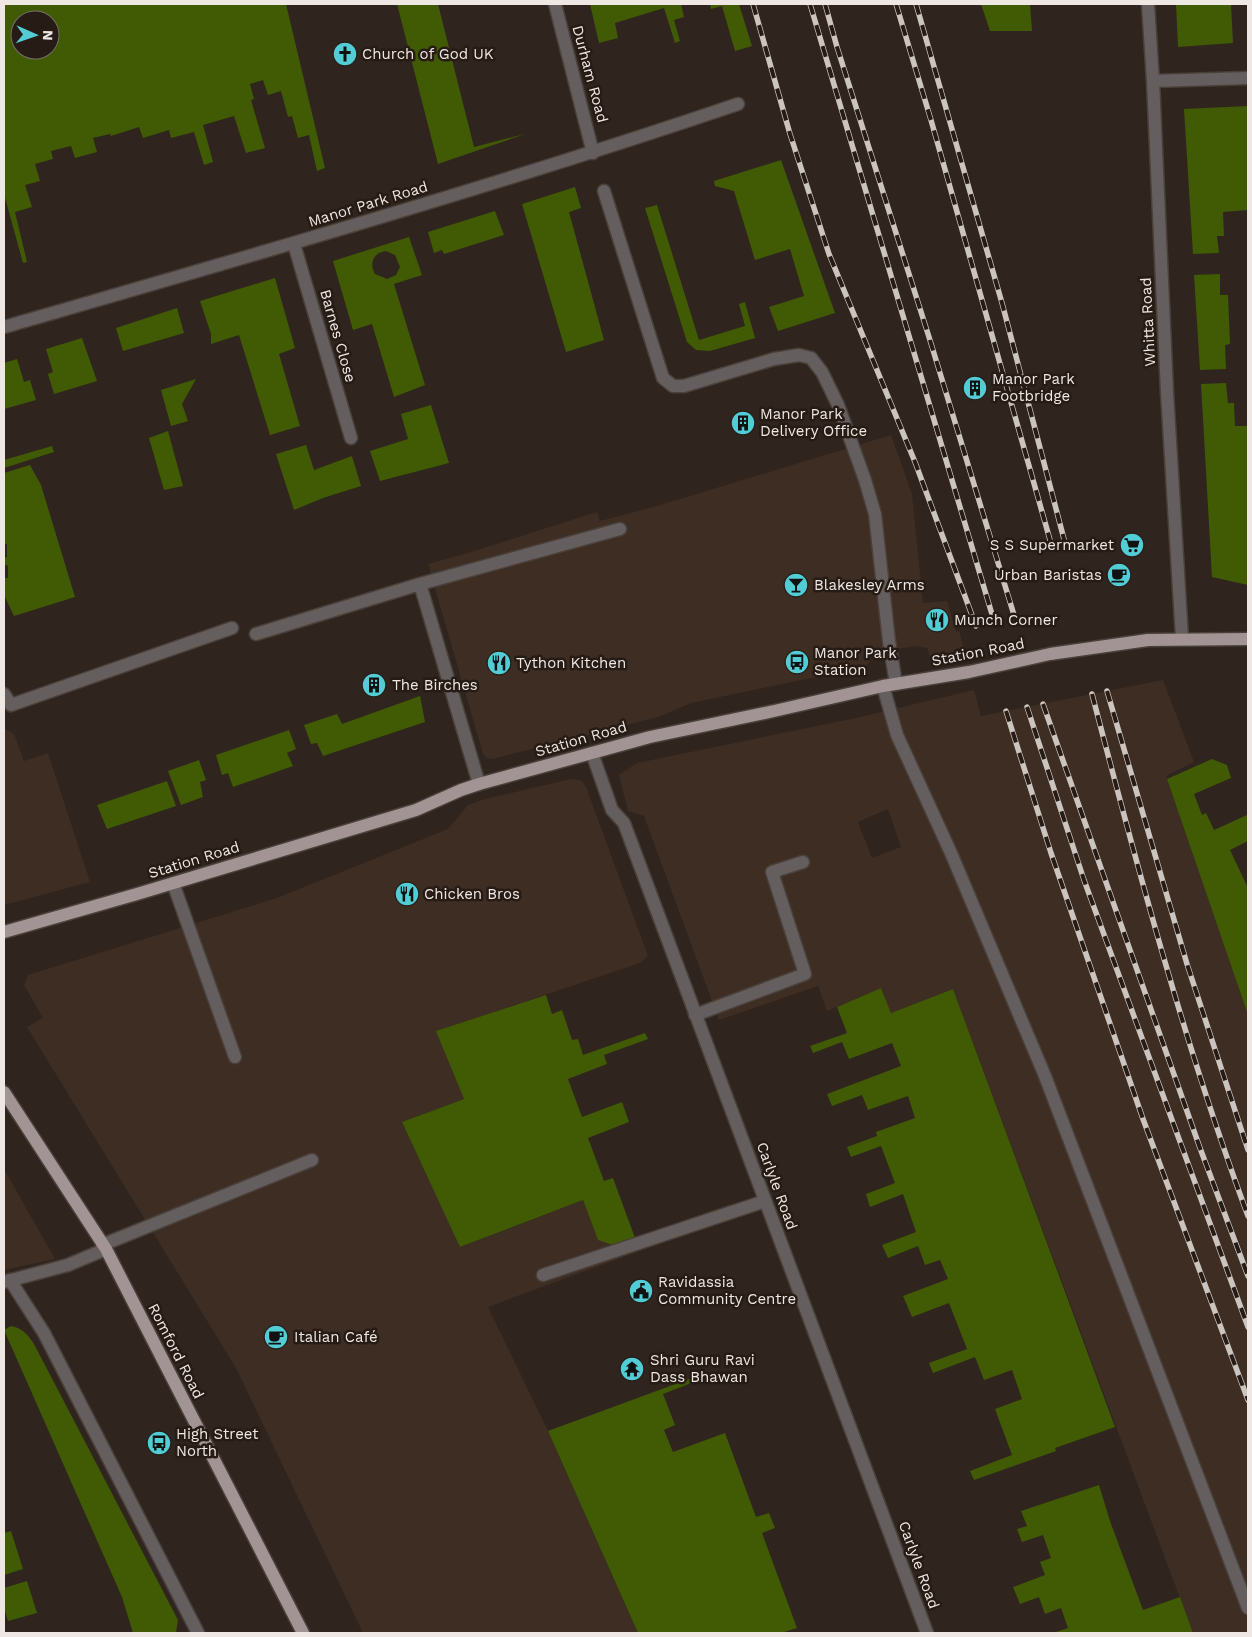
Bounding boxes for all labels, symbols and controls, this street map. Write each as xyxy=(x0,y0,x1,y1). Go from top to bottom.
north arrow xyxy=(10,10,60,60)
street label: Durham Road xyxy=(568,23,612,125)
text: N xyxy=(40,30,56,41)
church icon: Church of God UK xyxy=(332,41,358,67)
place label: Church of God UK xyxy=(362,45,494,63)
street label: Manor Park Road xyxy=(306,177,430,231)
street label: Whitta Road xyxy=(1137,277,1159,367)
street label: Barnes Close xyxy=(316,287,360,385)
place label: Manor Park Footbridge xyxy=(992,370,1075,405)
building icon: Manor Park Footbridge xyxy=(962,375,988,401)
place label: Manor Park Delivery Office xyxy=(760,405,867,440)
building icon: Manor Park Delivery Office xyxy=(730,410,756,436)
supermarket icon: S S Supermarket xyxy=(1119,532,1145,558)
place label: S S Supermarket xyxy=(990,536,1115,554)
cafe icon: Urban Baristas xyxy=(1106,562,1132,588)
place label: Urban Baristas xyxy=(994,566,1102,584)
bar icon: Blakesley Arms xyxy=(783,572,809,598)
place label: Blakesley Arms xyxy=(814,576,925,594)
restaurant icon: Munch Corner xyxy=(924,607,950,633)
place label: Munch Corner xyxy=(954,611,1058,629)
street label: Station Road xyxy=(930,634,1026,670)
place label: Manor Park Station xyxy=(814,644,897,679)
bus stop icon: Manor Park Station xyxy=(784,649,810,675)
restaurant icon: Tython Kitchen xyxy=(486,650,512,676)
place label: Tython Kitchen xyxy=(516,654,626,672)
building icon: The Birches xyxy=(361,672,387,698)
place label: The Birches xyxy=(392,676,478,694)
street label: Station Road xyxy=(533,717,629,761)
street label: Station Road xyxy=(146,838,242,882)
restaurant icon: Chicken Bros xyxy=(394,881,420,907)
place label: Chicken Bros xyxy=(424,885,520,903)
street label: Carlyle Road xyxy=(753,1140,801,1232)
place label: Ravidassia Community Centre xyxy=(658,1273,796,1308)
public building icon: Ravidassia Community Centre xyxy=(628,1278,654,1304)
street label: Romford Road xyxy=(144,1300,208,1402)
cafe icon: Italian Café xyxy=(263,1324,289,1350)
place label: Italian Café xyxy=(294,1328,378,1346)
place label: Shri Guru Ravi Dass Bhawan xyxy=(650,1351,755,1386)
temple icon: Shri Guru Ravi Dass Bhawan xyxy=(619,1356,645,1382)
place label: High Street North xyxy=(176,1425,259,1460)
bus stop icon: High Street North xyxy=(146,1430,172,1456)
street label: Carlyle Road xyxy=(895,1519,943,1611)

